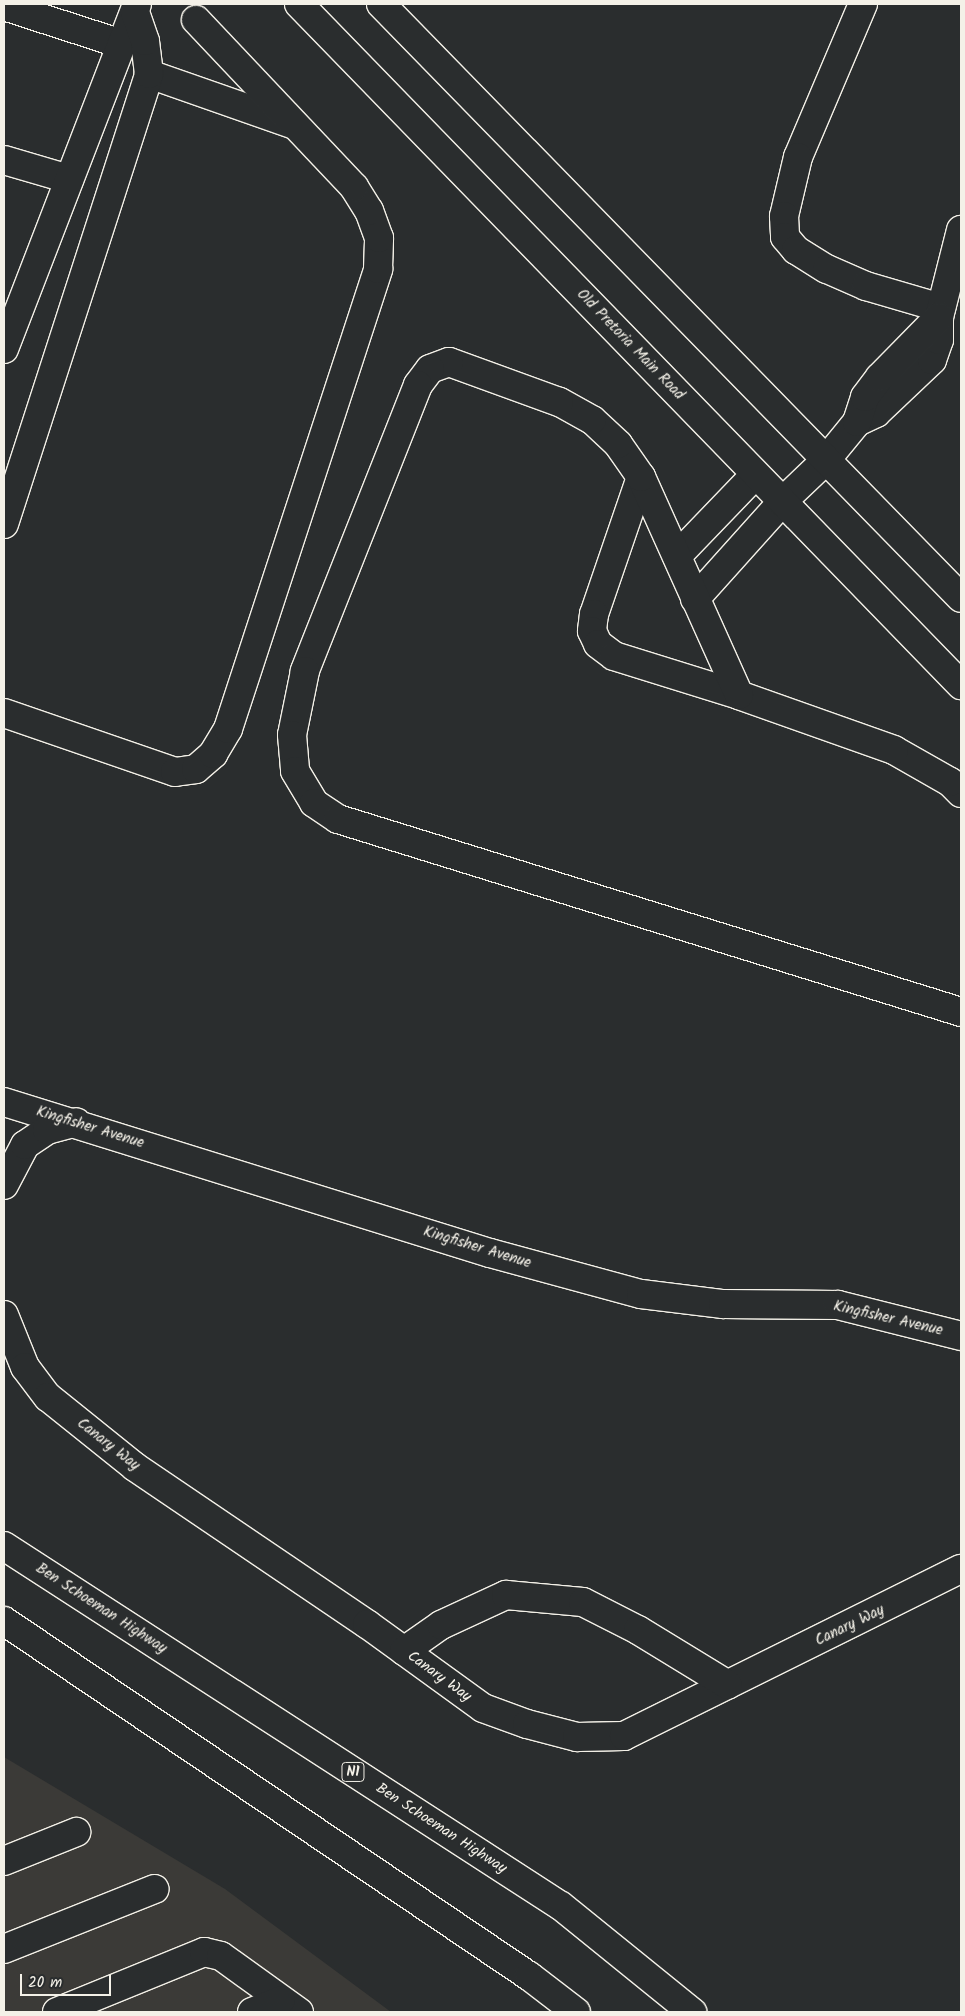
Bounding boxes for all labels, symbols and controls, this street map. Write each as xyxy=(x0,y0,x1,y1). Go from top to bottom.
street label: Old Pretoria Main Road xyxy=(572,286,688,404)
street label: Kingfisher Avenue xyxy=(34,1103,146,1153)
street label: Kingfisher Avenue xyxy=(421,1223,533,1273)
street label: Kingfisher Avenue xyxy=(832,1298,944,1340)
street label: Canary Way xyxy=(73,1415,143,1475)
street label: Ben Schoeman Highway xyxy=(32,1560,170,1658)
street label: Canary Way xyxy=(812,1602,888,1650)
street label: Canary Way xyxy=(403,1648,475,1706)
road number: N1 xyxy=(340,1760,366,1784)
street label: Ben Schoeman Highway xyxy=(372,1780,510,1878)
scale bar xyxy=(22,1964,114,1996)
text: 20 m xyxy=(28,1971,62,1995)

